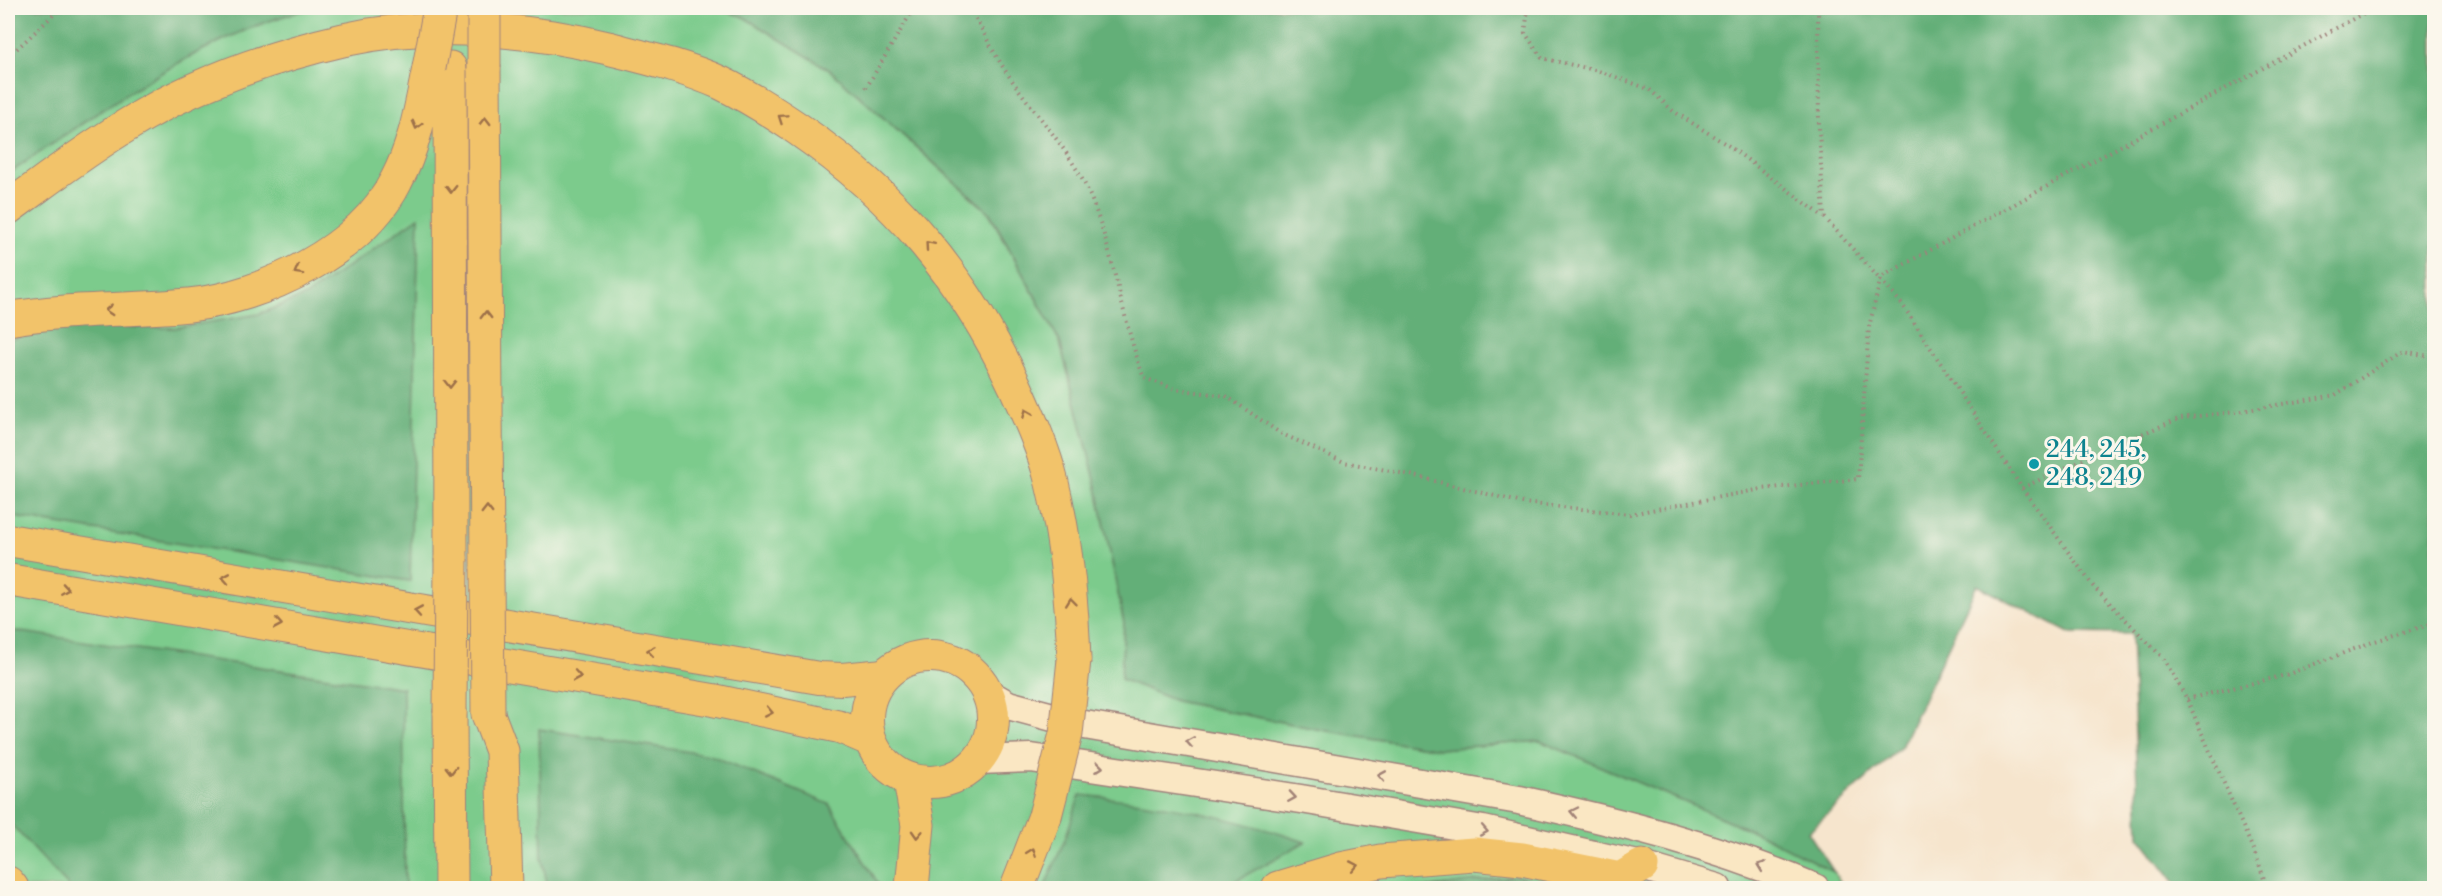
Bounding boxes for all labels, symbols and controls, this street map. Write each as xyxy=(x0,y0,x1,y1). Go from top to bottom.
one-way arrow xyxy=(777,114,788,125)
one-way arrow xyxy=(479,117,491,126)
one-way arrow xyxy=(411,120,424,130)
one-way arrow xyxy=(445,185,457,194)
one-way arrow xyxy=(925,241,936,252)
one-way arrow xyxy=(294,264,304,276)
one-way arrow xyxy=(104,303,113,316)
one-way arrow xyxy=(480,311,492,320)
one-way arrow xyxy=(444,380,456,389)
one-way arrow xyxy=(1022,408,1034,419)
place label: 244, 245, 248, 249 xyxy=(2046,435,2146,493)
marker: 244, 245, 248, 249 xyxy=(2027,457,2041,471)
one-way arrow xyxy=(481,506,493,515)
one-way arrow xyxy=(221,572,231,585)
one-way arrow xyxy=(61,582,70,594)
one-way arrow xyxy=(1065,597,1077,606)
one-way arrow xyxy=(413,606,422,618)
one-way arrow xyxy=(273,617,283,630)
one-way arrow xyxy=(647,645,657,658)
one-way arrow xyxy=(573,670,582,682)
one-way arrow xyxy=(764,705,774,718)
one-way arrow xyxy=(1186,737,1195,749)
one-way arrow xyxy=(1095,760,1104,773)
one-way arrow xyxy=(445,766,457,775)
one-way arrow xyxy=(1378,770,1388,783)
one-way arrow xyxy=(1287,791,1297,803)
one-way arrow xyxy=(1569,806,1579,819)
one-way arrow xyxy=(1479,824,1489,837)
one-way arrow xyxy=(911,829,924,838)
one-way arrow xyxy=(1024,847,1037,858)
one-way arrow xyxy=(1349,860,1359,873)
one-way arrow xyxy=(1756,861,1767,873)

